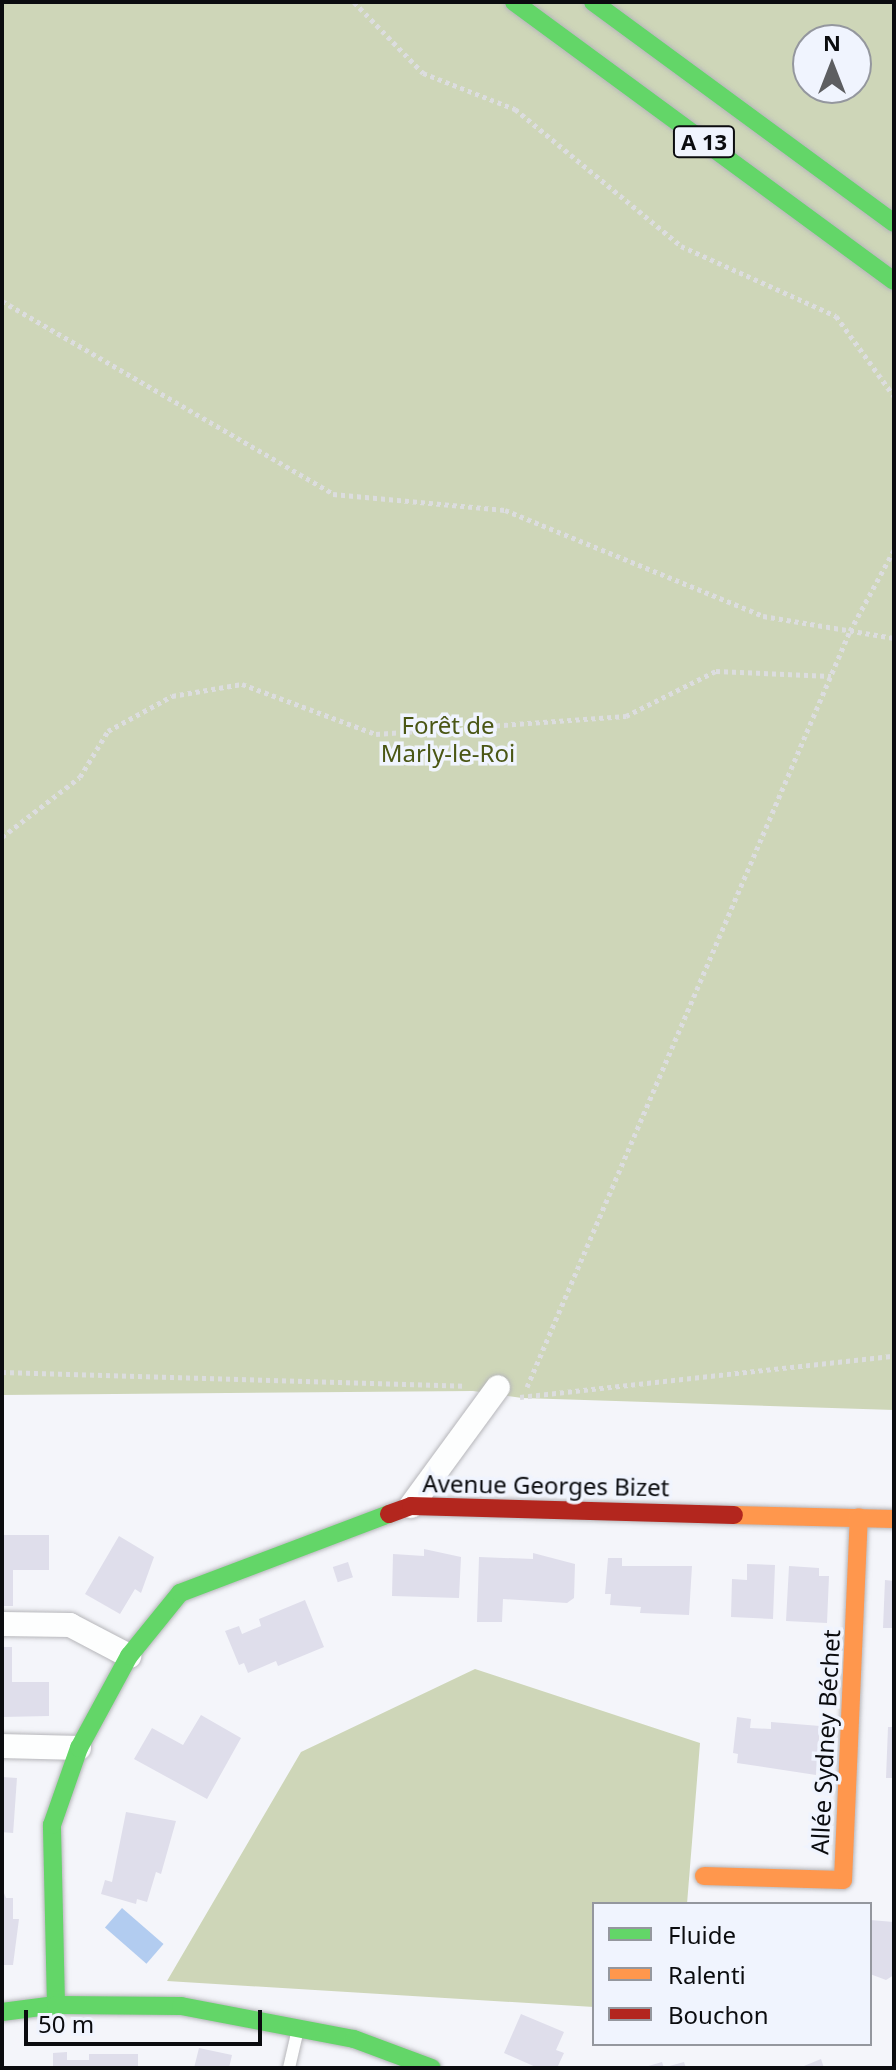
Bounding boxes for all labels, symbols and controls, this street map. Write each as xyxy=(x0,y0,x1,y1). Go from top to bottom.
north arrow xyxy=(792,24,872,104)
text: N xyxy=(823,27,841,57)
road number: A 13 xyxy=(672,124,736,160)
park label: Forêt de Marly-le-Roi xyxy=(381,711,515,767)
street label: Avenue Georges Bizet xyxy=(422,1468,670,1502)
street label: Allée Sydney Béchet xyxy=(805,1629,845,1855)
legend xyxy=(592,1902,872,2046)
text: Fluide xyxy=(668,1918,736,1951)
text: Ralenti xyxy=(668,1958,746,1991)
scale bar xyxy=(28,1994,266,2044)
text: Bouchon xyxy=(668,1998,769,2031)
text: 50 m xyxy=(38,2007,94,2040)

